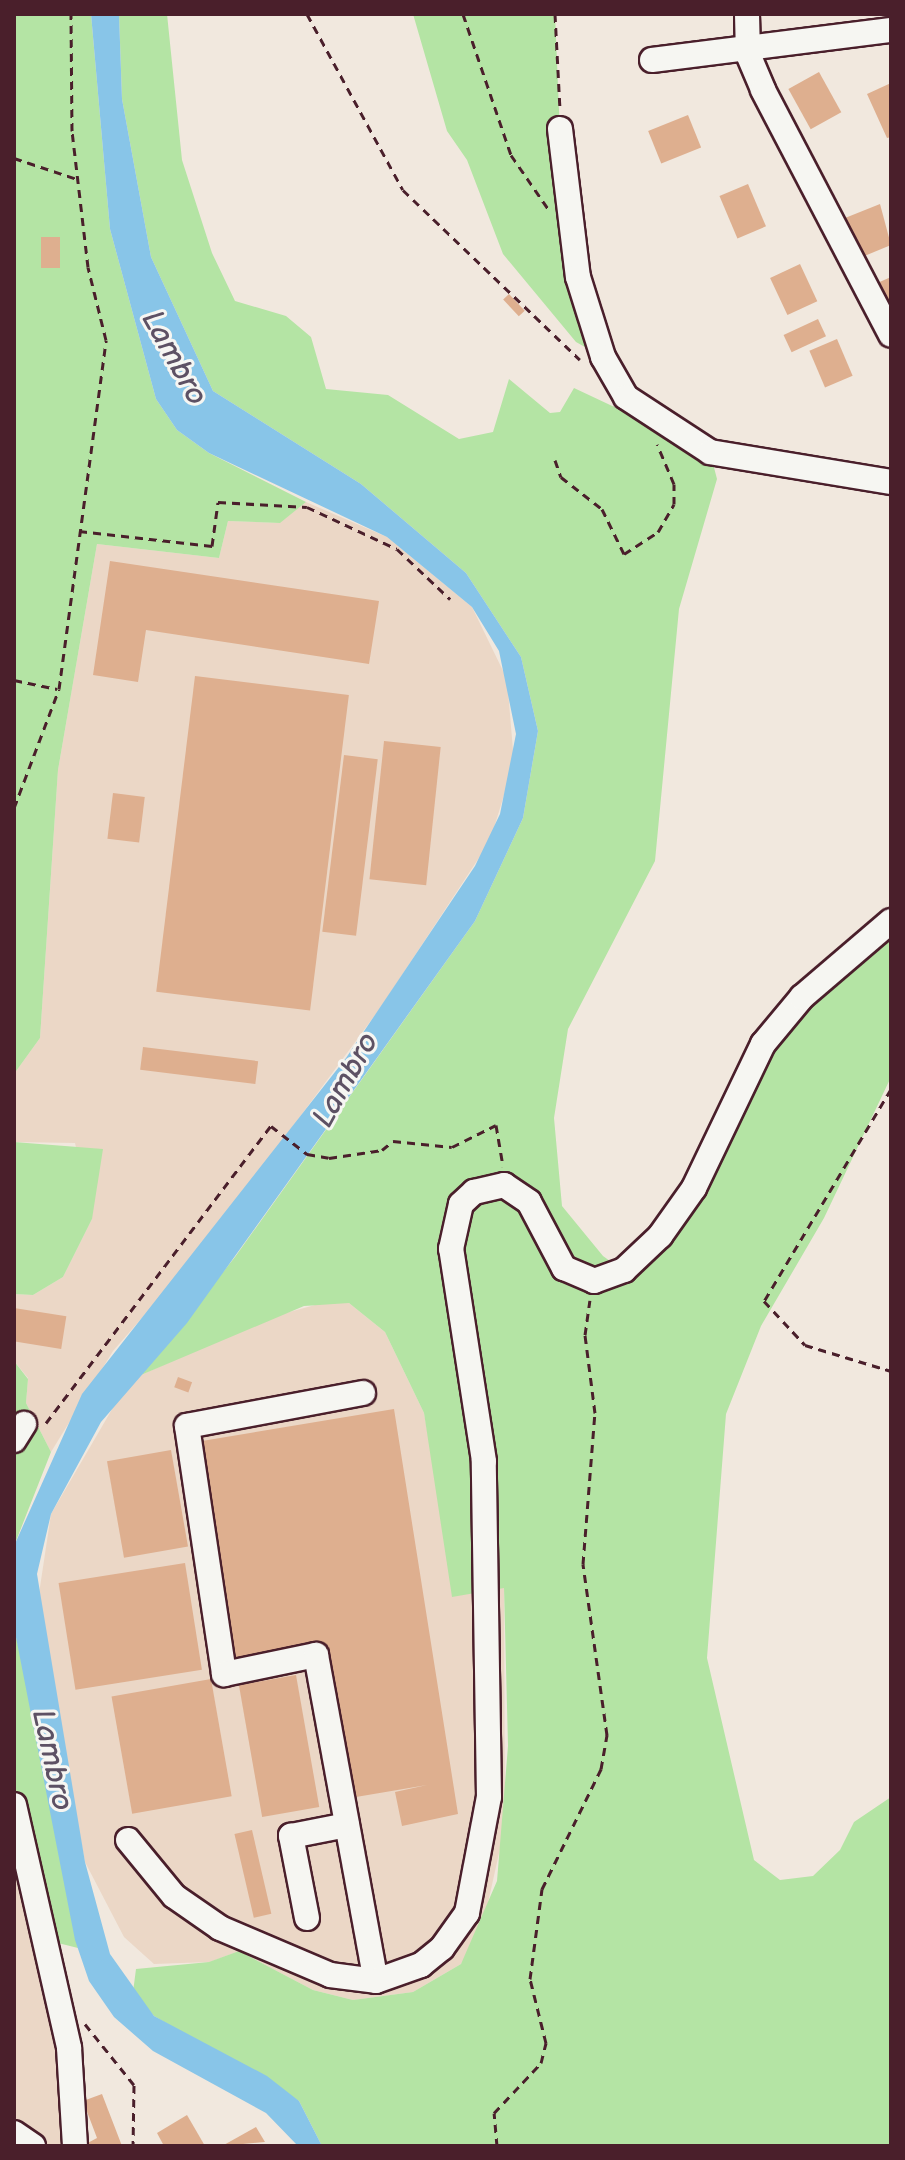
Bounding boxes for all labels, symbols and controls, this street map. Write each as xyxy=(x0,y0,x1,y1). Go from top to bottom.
water label: Lambro xyxy=(133,304,215,412)
water label: Lambro xyxy=(305,1026,387,1134)
water label: Lambro xyxy=(24,1706,80,1814)

